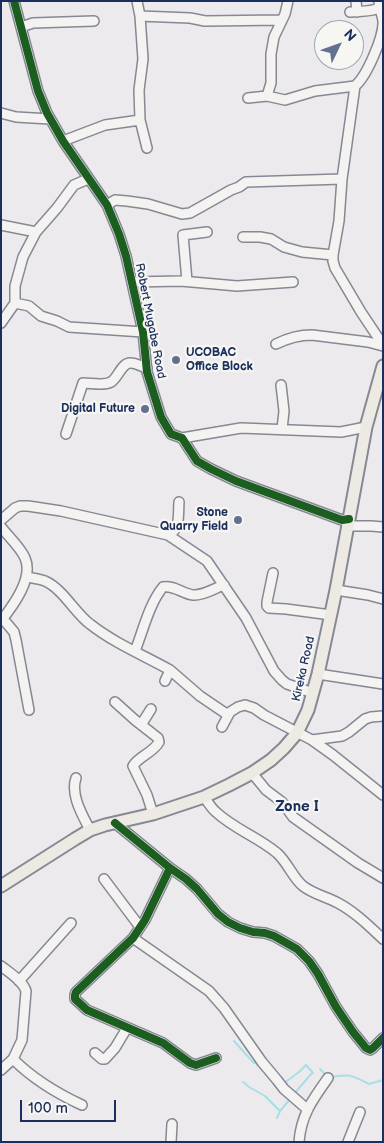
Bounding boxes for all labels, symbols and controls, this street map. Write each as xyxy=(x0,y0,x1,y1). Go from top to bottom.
north arrow xyxy=(314,20,364,70)
text: N xyxy=(340,26,360,45)
street label: Robert Mugabe Road xyxy=(132,262,168,380)
place label: UCOBAC Office Block xyxy=(186,346,253,374)
marker: UCOBAC Office Block xyxy=(170,354,182,366)
place label: Digital Future xyxy=(61,402,135,416)
marker: Digital Future xyxy=(139,403,151,415)
place label: Stone Quarry Field xyxy=(160,506,228,534)
marker: Stone Quarry Field xyxy=(232,514,244,526)
street label: Kireka Road xyxy=(290,635,318,703)
district label: Zone I xyxy=(275,798,319,816)
scale bar xyxy=(22,1090,119,1122)
text: 100 m xyxy=(28,1099,68,1118)

